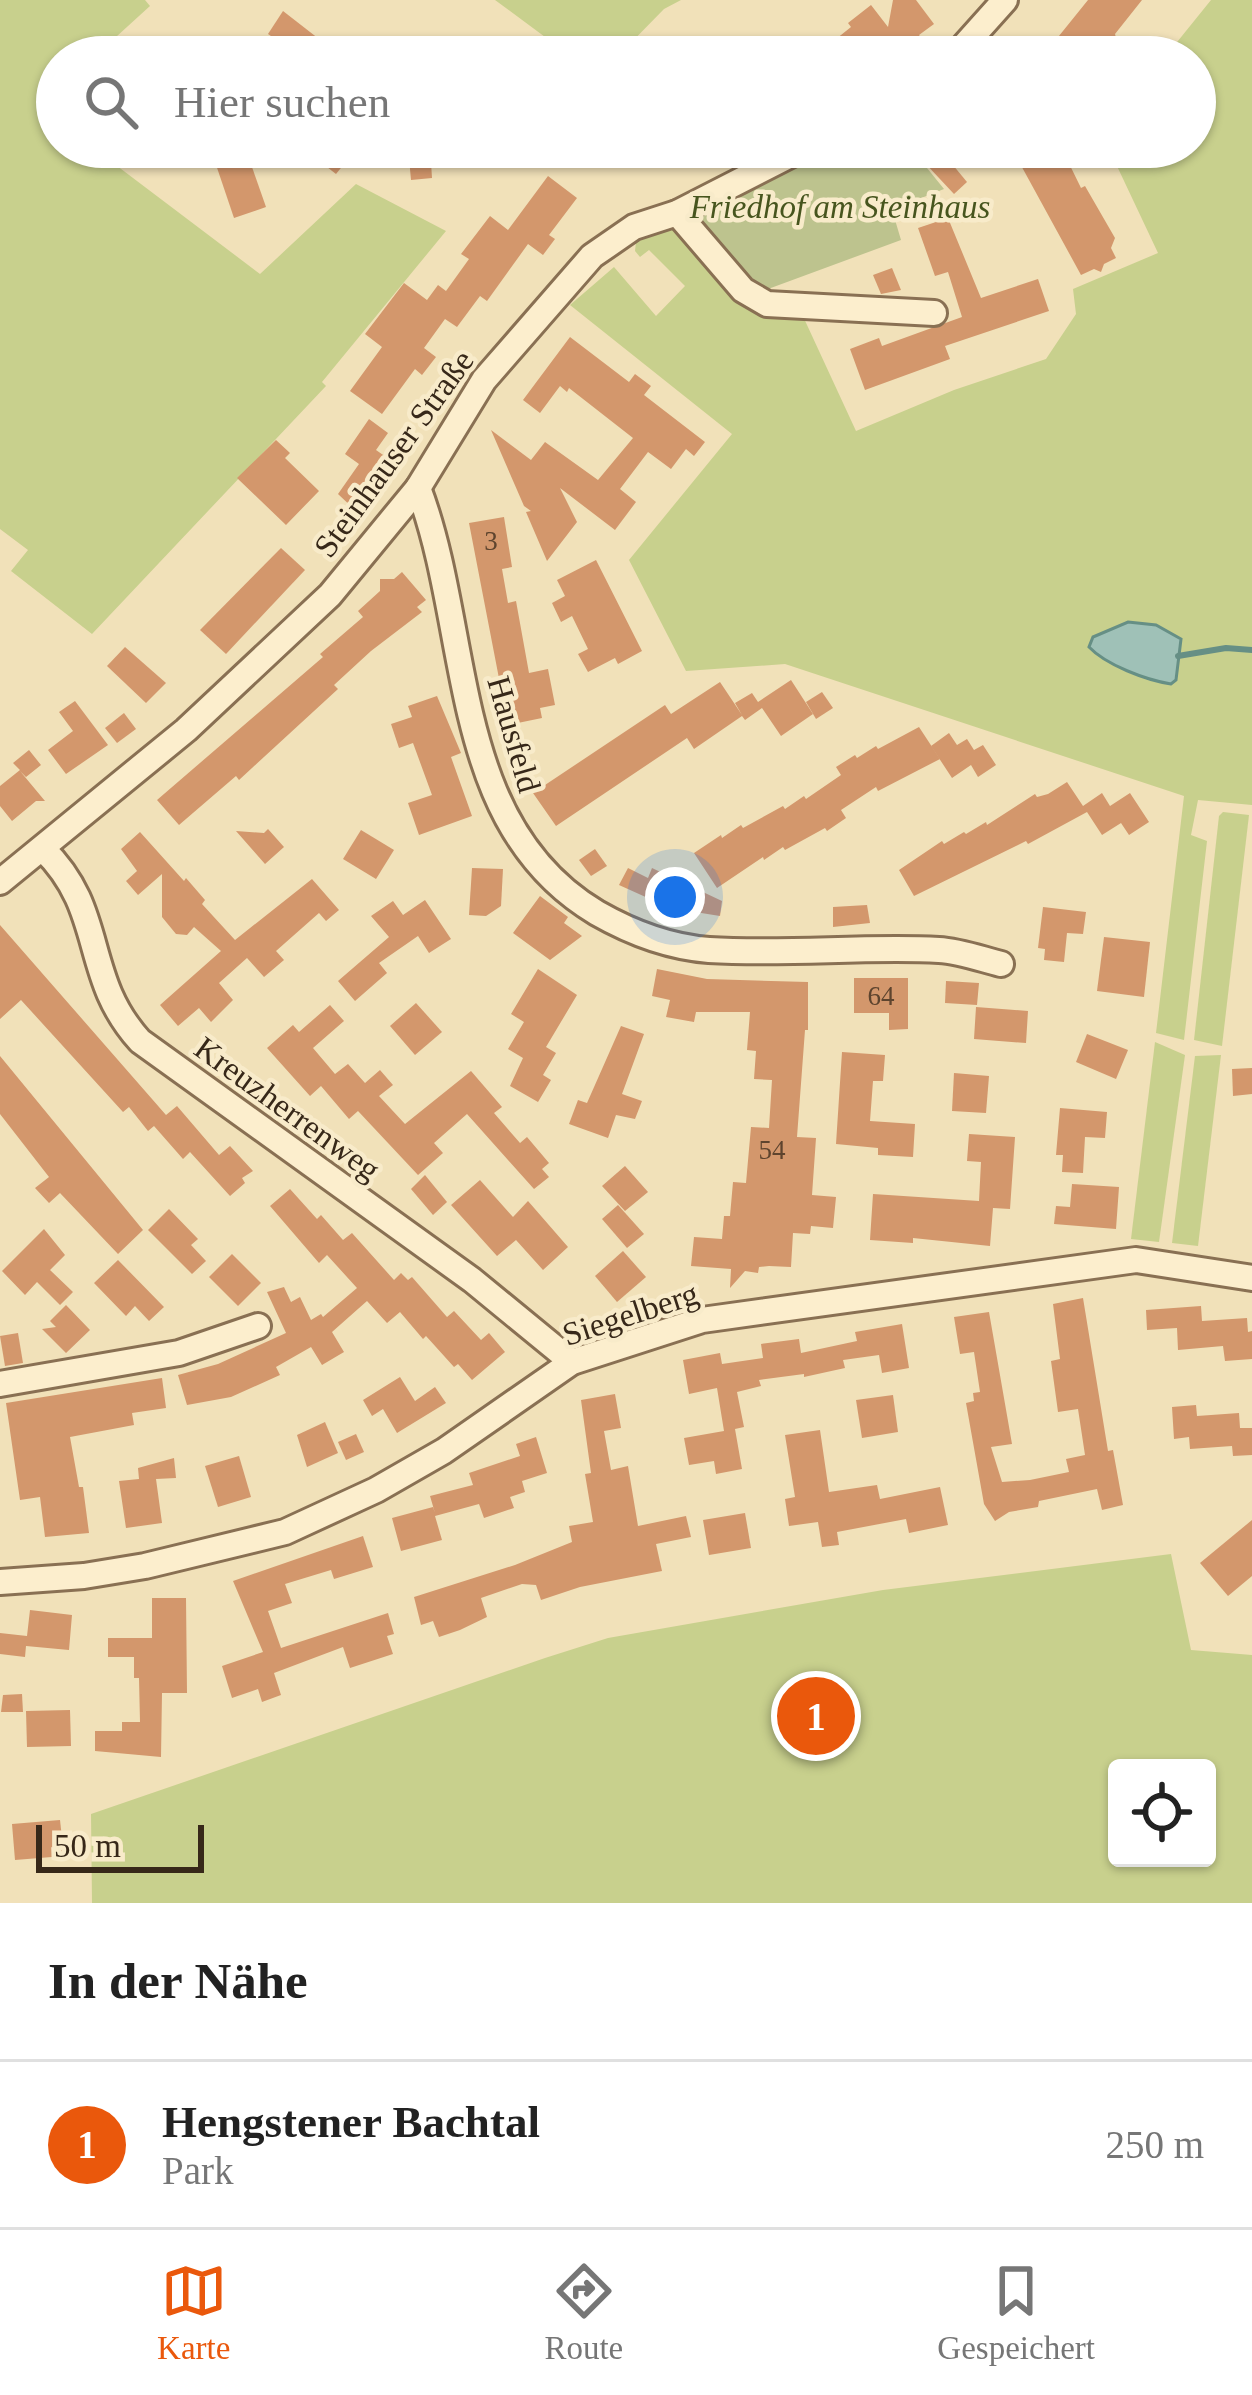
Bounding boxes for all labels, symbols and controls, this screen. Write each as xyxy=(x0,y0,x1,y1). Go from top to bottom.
search box xyxy=(36,36,1216,168)
icon: search xyxy=(78,69,144,135)
text: Hier suchen xyxy=(174,77,390,127)
park label: Friedhof am Steinhaus xyxy=(689,189,990,225)
street label: Steinhauser Straße xyxy=(307,343,481,564)
house number: 3 xyxy=(484,526,498,556)
street label: Hausfeld xyxy=(480,672,548,797)
your location xyxy=(645,867,705,927)
house number: 64 xyxy=(868,981,895,1011)
street label: Kreuzherrenweg xyxy=(188,1030,387,1188)
house number: 54 xyxy=(759,1135,786,1165)
street label: Siegelberg xyxy=(558,1275,703,1353)
pin: 1 xyxy=(777,1671,855,1761)
map controls xyxy=(1108,1759,1216,1867)
button: locate xyxy=(1108,1759,1216,1867)
scale bar xyxy=(36,1819,204,1872)
text: 50 m xyxy=(54,1828,121,1864)
text: In der Nähe xyxy=(48,1953,308,2009)
text: Hengstener Bachtal xyxy=(162,2097,540,2147)
text: 1 xyxy=(77,2123,97,2166)
text: 250 m xyxy=(1105,2123,1204,2166)
text: Park xyxy=(162,2149,234,2192)
tab: Karte xyxy=(157,2258,230,2367)
tab: Route xyxy=(544,2258,623,2367)
tab: Gespeichert xyxy=(937,2258,1095,2367)

